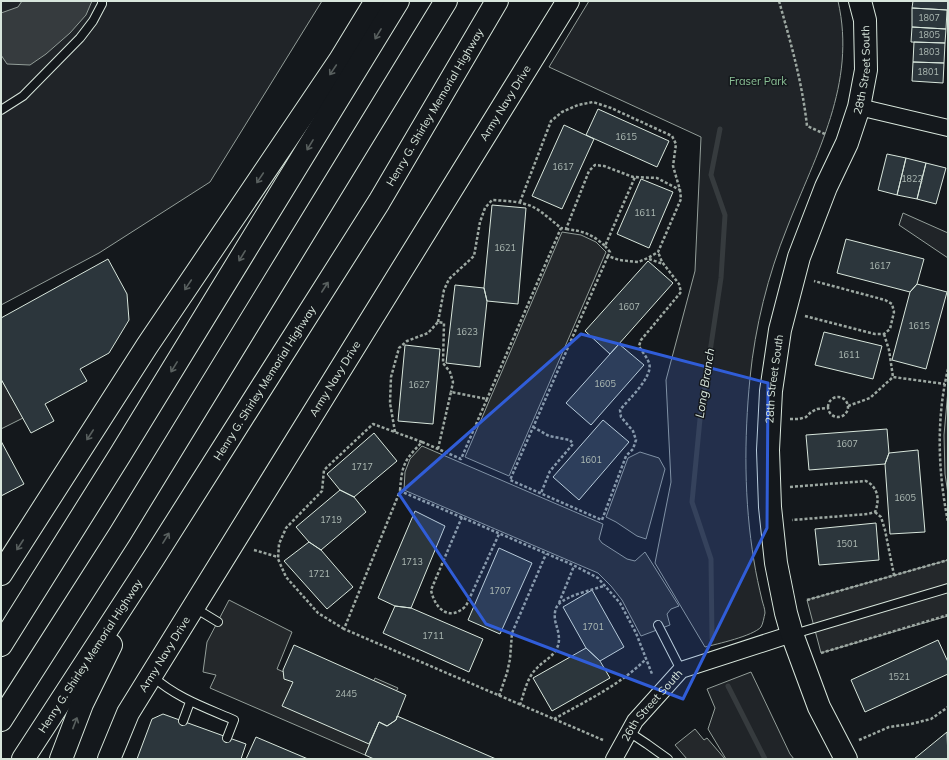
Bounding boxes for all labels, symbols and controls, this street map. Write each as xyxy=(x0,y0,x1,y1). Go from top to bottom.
house number: 1807 xyxy=(918,12,940,23)
street label: 28th Street South xyxy=(850,25,873,116)
street label: Henry G. Shirley Memorial Highway xyxy=(383,26,487,189)
one-way arrow xyxy=(374,28,382,39)
house number: 1805 xyxy=(918,29,940,40)
house number: 1803 xyxy=(918,46,940,57)
street label: Army Navy Drive xyxy=(476,62,534,143)
one-way arrow xyxy=(329,64,337,75)
house number: 1801 xyxy=(917,66,939,77)
park label: Fraser Park xyxy=(729,74,787,88)
house number: 1615 xyxy=(615,131,637,142)
one-way arrow xyxy=(306,139,314,151)
house number: 1617 xyxy=(552,161,574,172)
one-way arrow xyxy=(256,172,265,183)
house number: 1822 xyxy=(901,173,923,184)
house number: 1611 xyxy=(634,207,656,218)
house number: 1621 xyxy=(494,242,516,253)
one-way arrow xyxy=(238,250,246,262)
house number: 1617 xyxy=(869,260,891,271)
one-way arrow xyxy=(184,279,192,290)
one-way arrow xyxy=(321,281,330,292)
house number: 1607 xyxy=(618,301,640,312)
street label: Henry G. Shirley Memorial Highway xyxy=(210,303,319,463)
house number: 1615 xyxy=(908,320,930,331)
house number: 1623 xyxy=(456,326,478,337)
street label: 28th Street South xyxy=(762,333,786,424)
street label: Army Navy Drive xyxy=(306,338,363,419)
water label: Long Branch xyxy=(692,347,717,419)
house number: 1611 xyxy=(838,349,860,360)
one-way arrow xyxy=(170,361,178,372)
house number: 1605 xyxy=(594,378,616,389)
house number: 1627 xyxy=(408,379,430,390)
one-way arrow xyxy=(85,429,93,441)
house number: 1607 xyxy=(836,438,858,449)
house number: 1601 xyxy=(580,454,602,465)
house number: 1717 xyxy=(351,461,373,472)
house number: 1605 xyxy=(894,492,916,503)
house number: 1719 xyxy=(320,514,342,525)
one-way arrow xyxy=(162,533,170,544)
house number: 1501 xyxy=(836,538,858,549)
one-way arrow xyxy=(15,539,23,551)
house number: 1713 xyxy=(401,556,423,567)
house number: 1721 xyxy=(308,568,330,579)
street label: Henry G. Shirley Memorial Highway xyxy=(35,576,145,735)
house number: 1707 xyxy=(489,585,511,596)
street label: Army Navy Drive xyxy=(136,614,193,695)
house number: 1701 xyxy=(582,621,604,632)
house number: 1711 xyxy=(422,630,444,641)
street label: 26th Street South xyxy=(618,666,685,744)
house number: 1521 xyxy=(888,671,910,682)
house number: 2445 xyxy=(335,688,357,699)
one-way arrow xyxy=(71,717,79,729)

